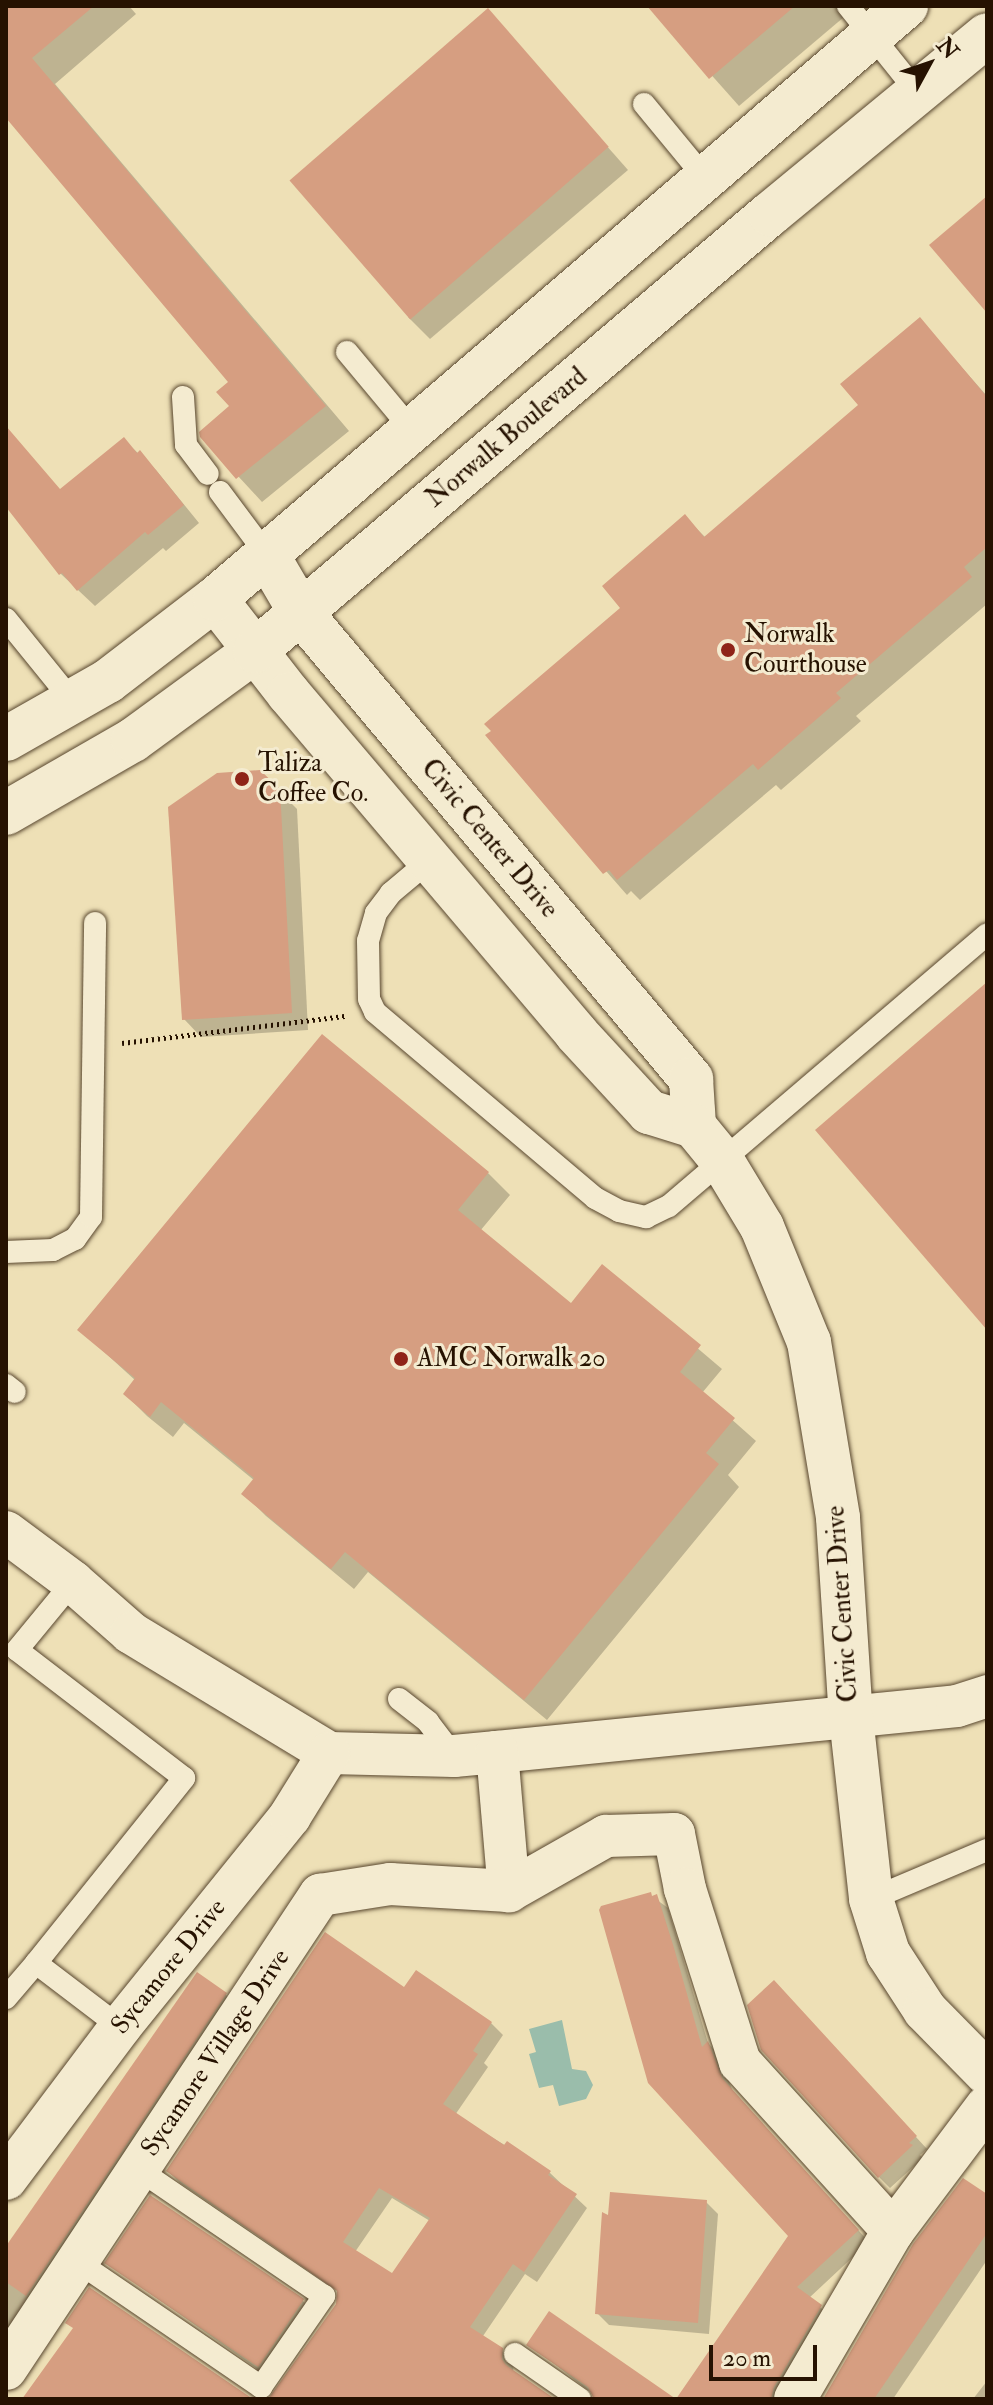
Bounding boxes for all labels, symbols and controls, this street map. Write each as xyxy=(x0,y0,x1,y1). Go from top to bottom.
north arrow xyxy=(889,24,969,104)
text: N xyxy=(930,32,964,65)
street label: Norwalk Boulevard xyxy=(420,362,594,514)
place label: Norwalk Courthouse xyxy=(744,619,867,680)
marker: Norwalk Courthouse xyxy=(719,641,737,659)
place label: Taliza Coffee Co. xyxy=(258,748,368,810)
street label: Civic Center Drive xyxy=(414,754,564,924)
marker: Taliza Coffee Co. xyxy=(233,770,251,788)
place label: AMC Norwalk 20 xyxy=(417,1343,606,1375)
marker: AMC Norwalk 20 xyxy=(392,1350,410,1368)
street label: Civic Center Drive xyxy=(821,1505,865,1703)
street label: Sycamore Drive xyxy=(105,1893,233,2041)
street label: Sycamore Village Drive xyxy=(135,1943,297,2163)
scale bar xyxy=(713,2329,821,2379)
text: 20 m xyxy=(723,2343,771,2374)

